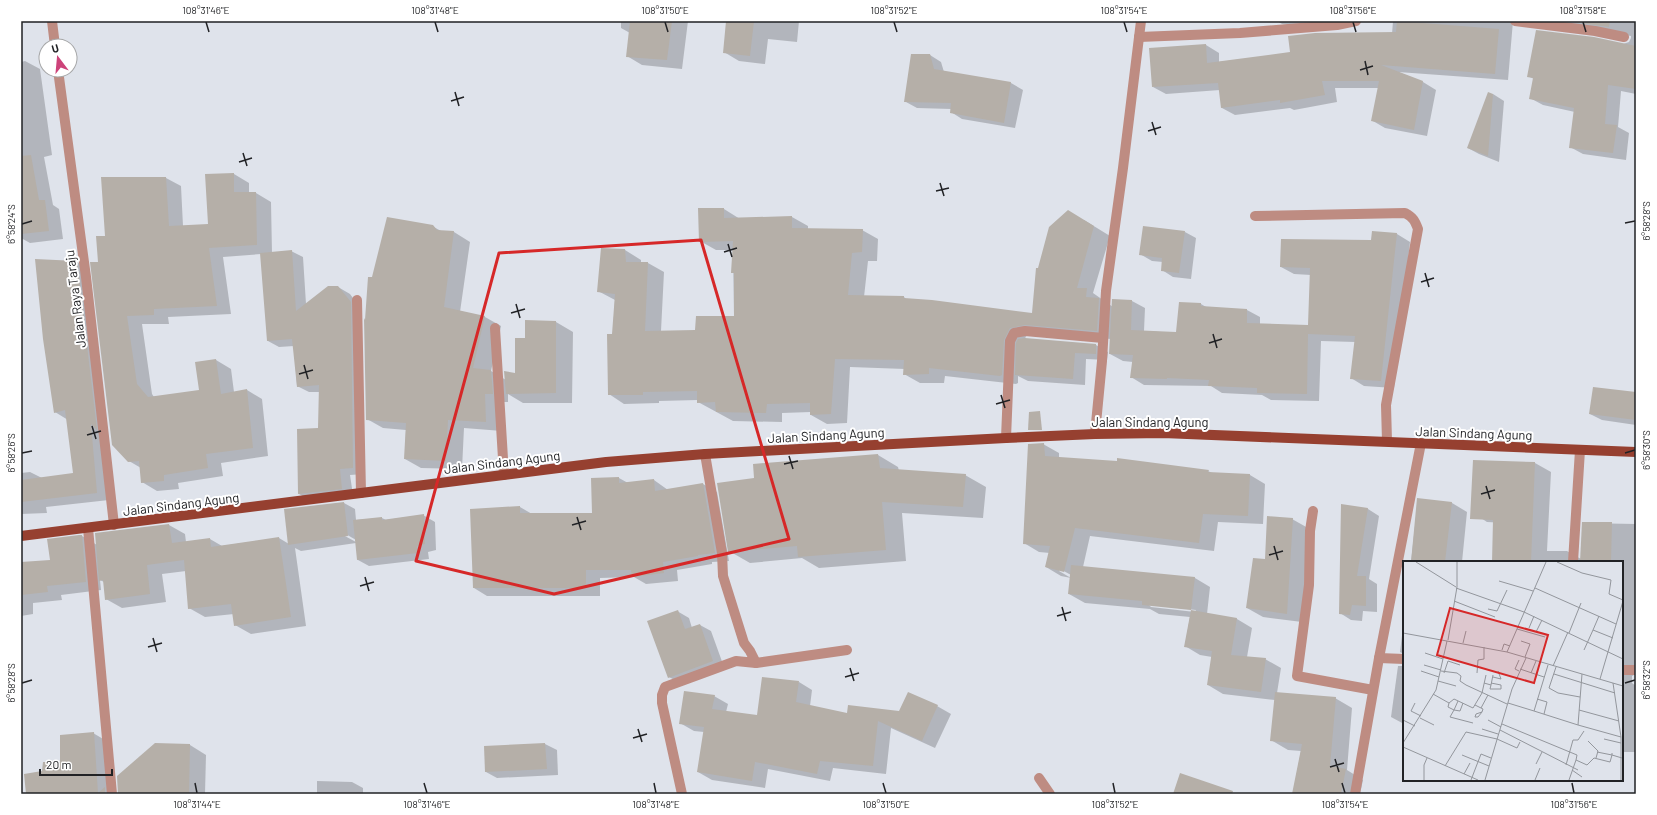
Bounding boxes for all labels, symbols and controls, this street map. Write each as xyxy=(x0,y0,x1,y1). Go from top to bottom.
text: 108°31'46"E xyxy=(182,4,230,16)
text: 108°31'48"E xyxy=(411,4,459,16)
text: 108°31'50"E xyxy=(641,4,689,16)
text: 108°31'52"E xyxy=(870,4,918,16)
text: 108°31'54"E xyxy=(1100,4,1148,16)
text: 108°31'56"E xyxy=(1329,4,1377,16)
text: 108°31'58"E xyxy=(1559,4,1607,16)
north arrow xyxy=(38,38,78,78)
text: U xyxy=(50,41,60,55)
text: 6°58'28"S xyxy=(1640,201,1652,241)
text: 6°58'24"S xyxy=(5,204,17,244)
street label: Jalan Raya Taraju xyxy=(61,249,89,349)
street label: Jalan Sindang Agung xyxy=(1091,414,1209,430)
street label: Jalan Sindang Agung xyxy=(1415,423,1533,443)
street label: Jalan Sindang Agung xyxy=(767,424,885,446)
text: 6°58'30"S xyxy=(1640,430,1652,470)
text: 6°58'26"S xyxy=(5,433,17,473)
street label: Jalan Sindang Agung xyxy=(443,447,561,477)
street label: Jalan Sindang Agung xyxy=(122,489,240,519)
inset map xyxy=(1403,561,1623,781)
text: 6°58'32"S xyxy=(1640,660,1652,700)
text: 6°58'28"S xyxy=(5,663,17,703)
scale bar xyxy=(40,751,112,777)
text: 20 m xyxy=(46,757,72,771)
text: 108°31'44"E xyxy=(173,798,221,810)
text: 108°31'46"E xyxy=(403,798,451,810)
text: 108°31'48"E xyxy=(632,798,680,810)
text: 108°31'50"E xyxy=(862,798,910,810)
text: 108°31'52"E xyxy=(1091,798,1139,810)
text: 108°31'54"E xyxy=(1321,798,1369,810)
text: 108°31'56"E xyxy=(1550,798,1598,810)

